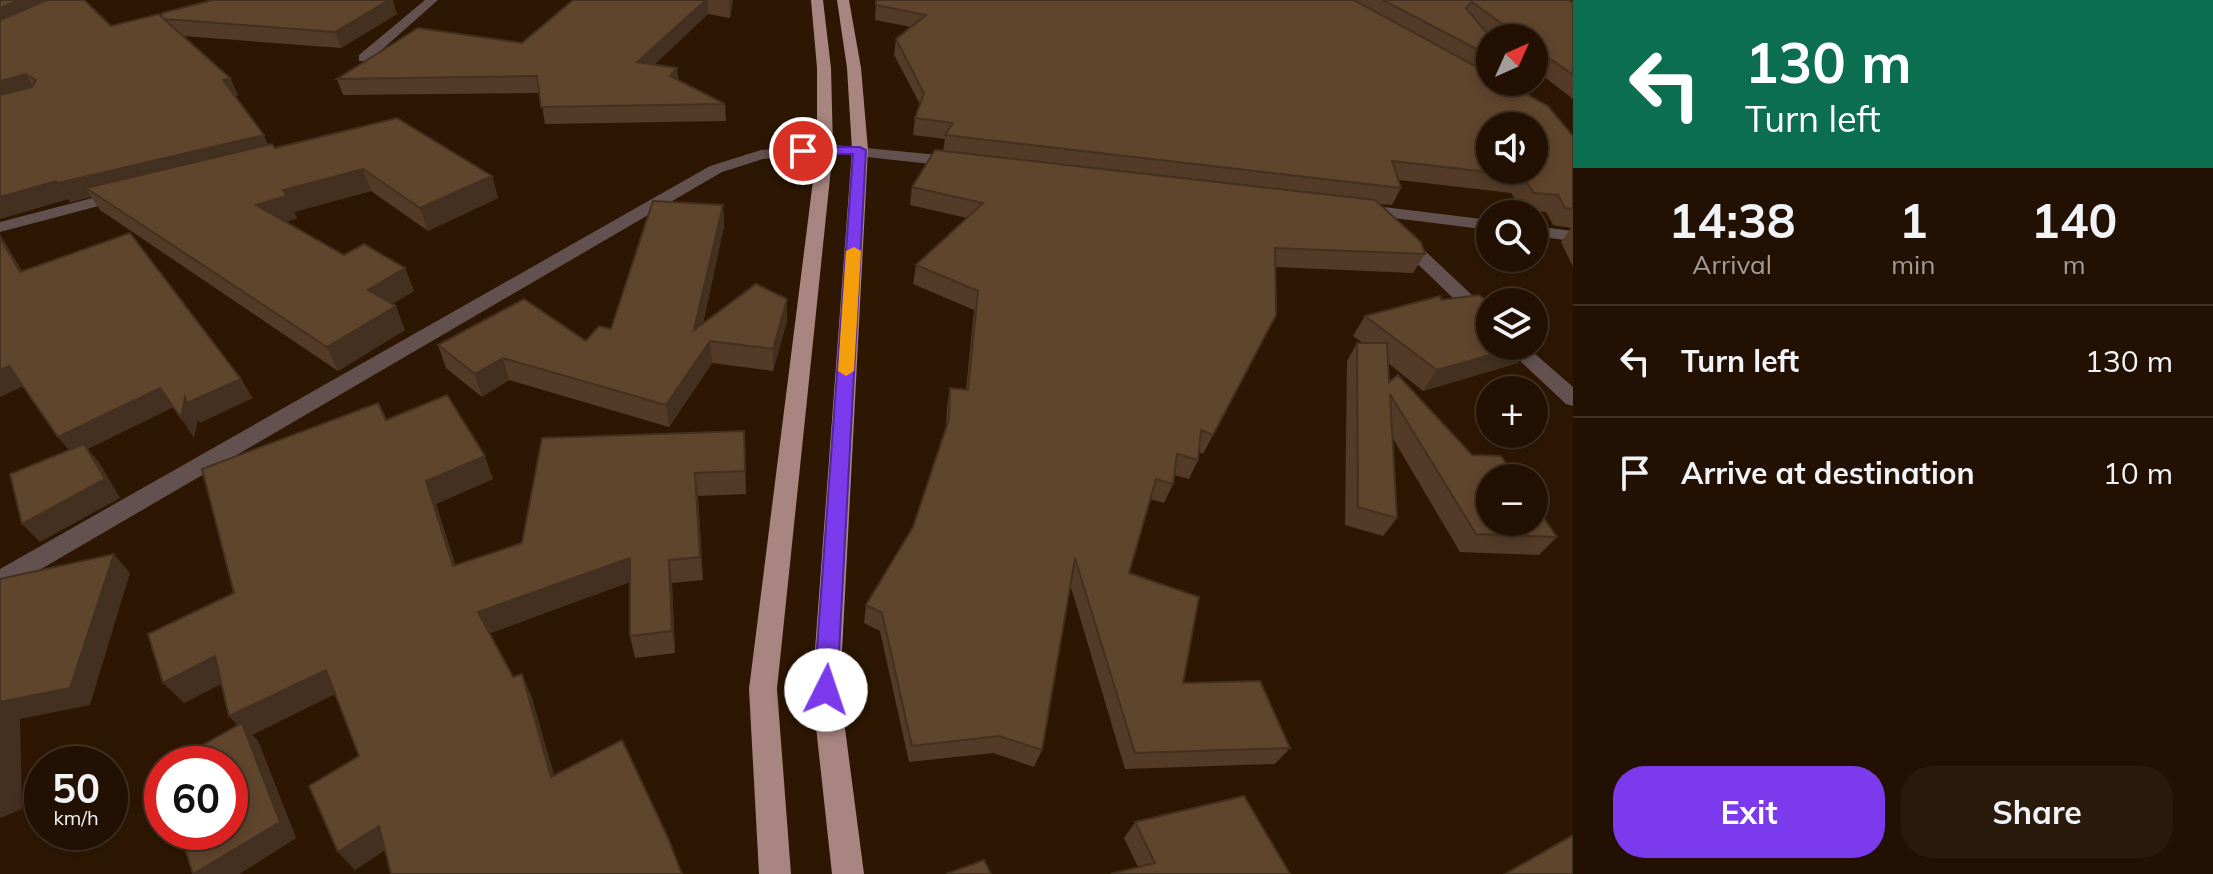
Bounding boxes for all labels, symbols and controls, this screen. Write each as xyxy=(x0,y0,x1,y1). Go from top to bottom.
north arrow xyxy=(1476,24,1548,96)
map controls xyxy=(1476,24,1548,536)
text: 130 m xyxy=(1745,27,1912,97)
icon: left xyxy=(1613,32,1717,136)
text: Turn left xyxy=(1745,96,1881,141)
button: sound xyxy=(1476,112,1548,184)
pin xyxy=(769,117,837,185)
icon: arrive xyxy=(781,129,825,173)
text: 14:38 xyxy=(1669,190,1796,250)
text: 1 xyxy=(1899,190,1928,250)
text: 140 xyxy=(2031,190,2117,250)
button: search xyxy=(1476,200,1548,272)
text: Arrival xyxy=(1692,248,1772,281)
text: min xyxy=(1891,248,1935,281)
text: m xyxy=(2063,248,2086,281)
button: layers xyxy=(1476,288,1548,360)
icon: left xyxy=(1613,339,1657,383)
text: Turn left xyxy=(1681,342,1799,380)
text: 130 m xyxy=(2085,342,2173,380)
button: + xyxy=(1476,376,1548,448)
icon: arrive xyxy=(1613,451,1657,495)
text: Arrive at destination xyxy=(1681,454,1975,492)
text: 10 m xyxy=(2103,454,2173,492)
button: − xyxy=(1476,464,1548,536)
position arrow xyxy=(784,648,868,732)
speed limit sign: 60 xyxy=(144,746,248,850)
text: 50 xyxy=(52,763,100,813)
button: Exit xyxy=(1613,766,1885,858)
button: Share xyxy=(1901,766,2173,858)
text: km/h xyxy=(53,805,99,830)

